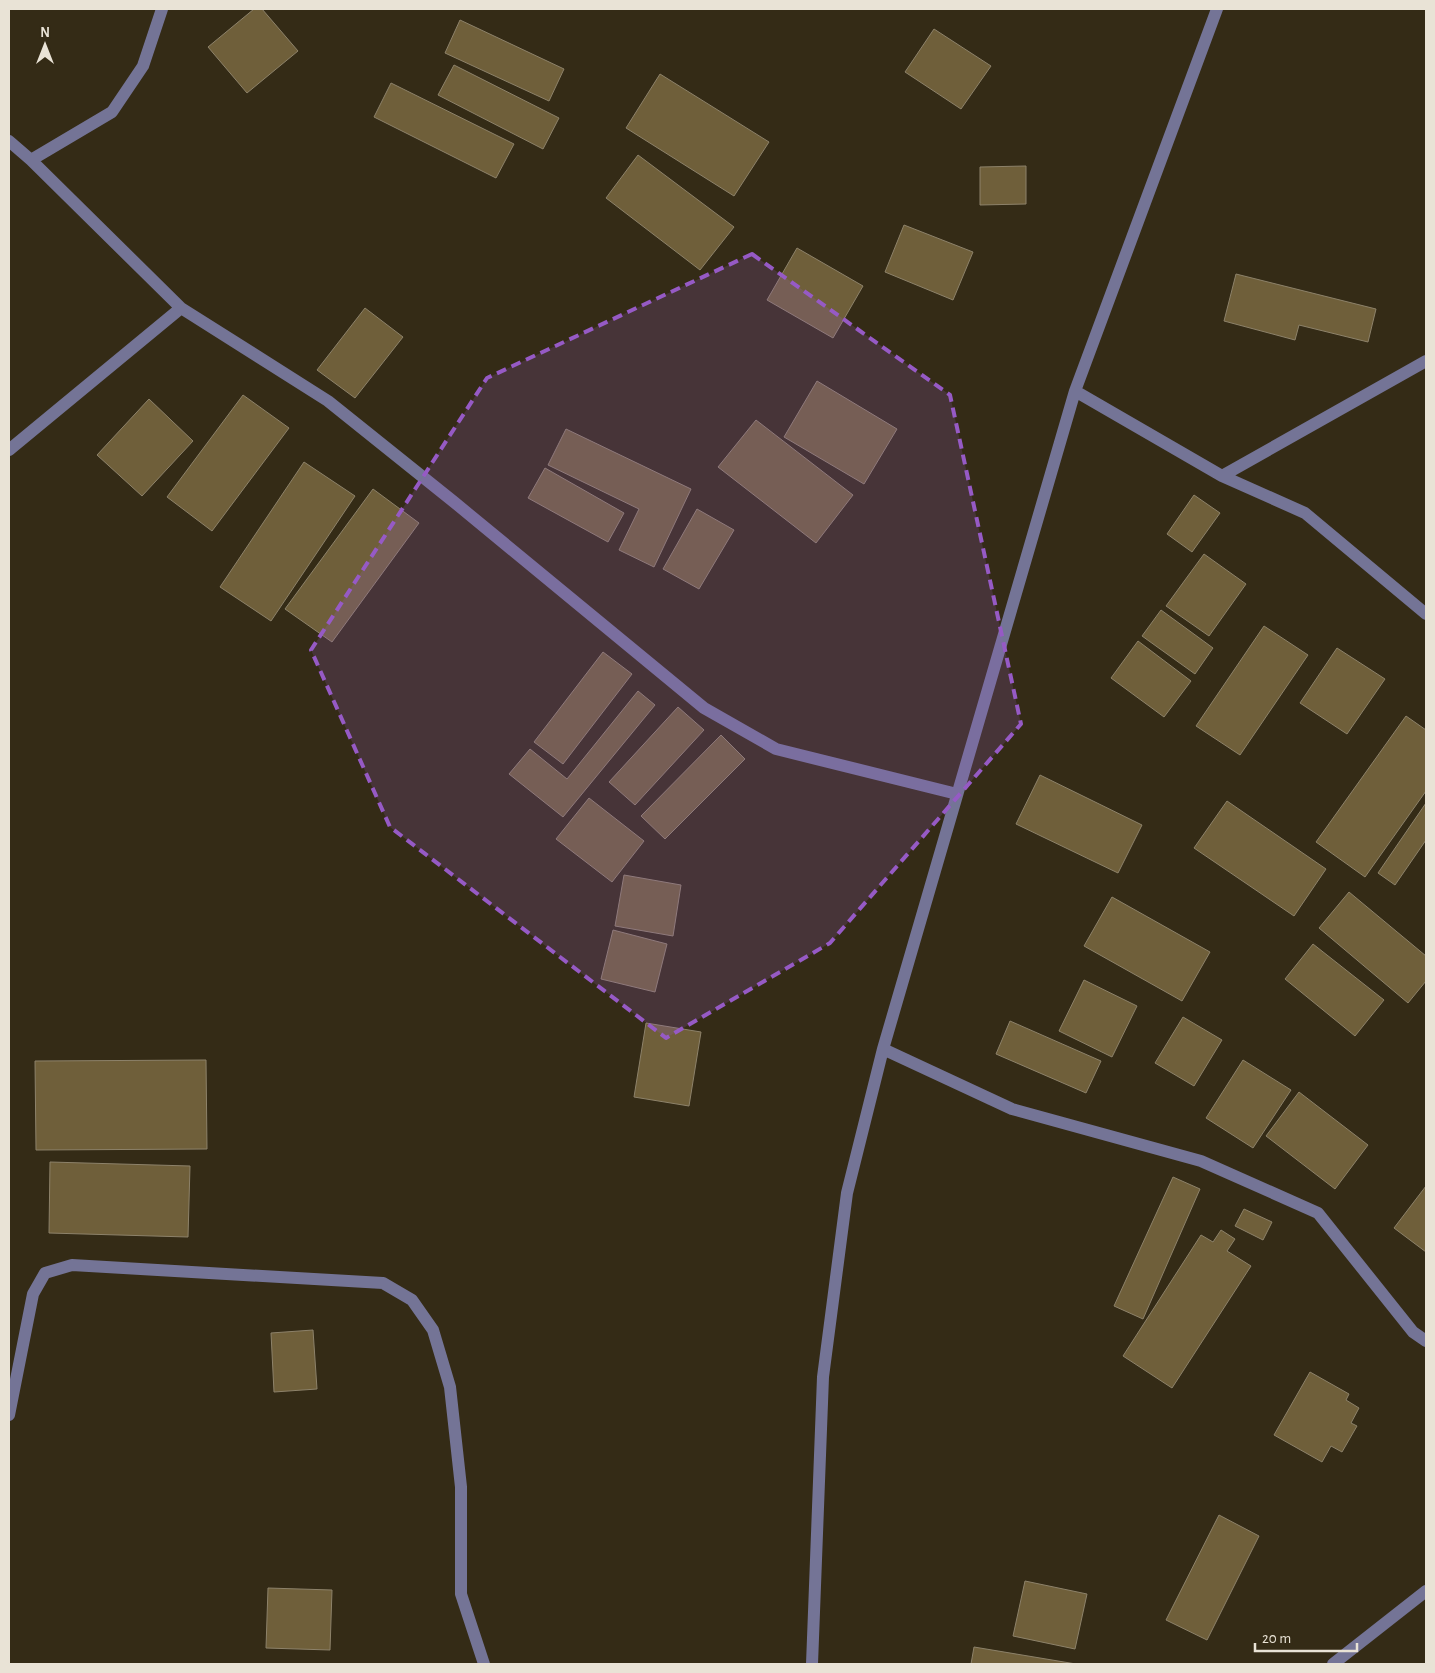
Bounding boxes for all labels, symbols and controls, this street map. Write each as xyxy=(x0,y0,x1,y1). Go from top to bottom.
north arrow xyxy=(20,20,70,70)
text: N xyxy=(40,26,50,40)
scale bar xyxy=(1255,1620,1358,1652)
text: 20 m xyxy=(1262,1631,1291,1646)

